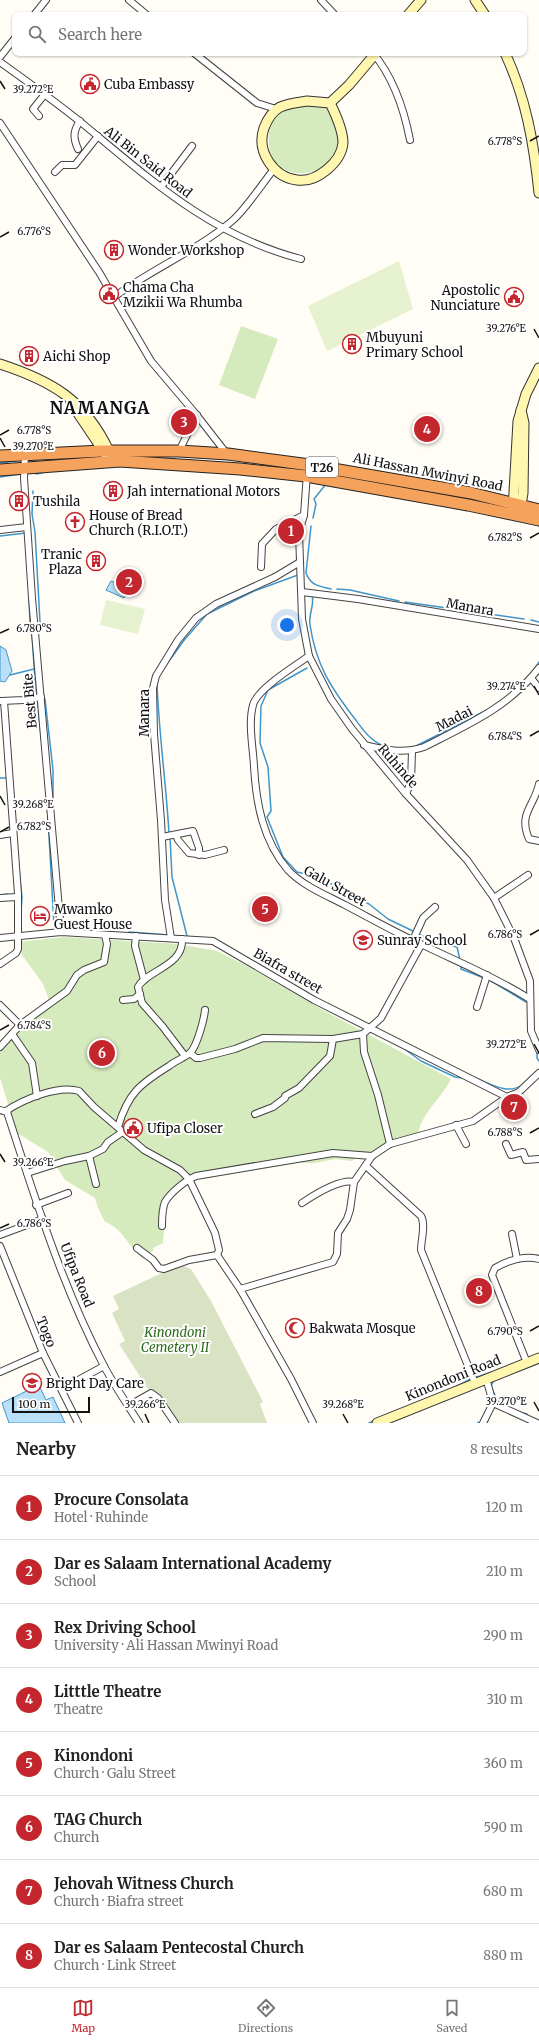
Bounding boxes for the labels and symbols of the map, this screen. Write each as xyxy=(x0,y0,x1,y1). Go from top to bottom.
public building icon: Cuba Embassy xyxy=(79,73,101,95)
place label: Cuba Embassy xyxy=(104,76,195,93)
text: 39.272°E xyxy=(13,83,54,96)
street label: Ali Bin Said Road xyxy=(100,122,195,202)
text: 6.778°S xyxy=(488,135,522,148)
text: 6.776°S xyxy=(17,225,51,238)
building icon: Wonder Workshop xyxy=(103,239,125,261)
place label: Wonder Workshop xyxy=(127,242,244,259)
place label: Chama Cha Mzikii Wa Rhumba xyxy=(123,279,243,311)
place label: Apostolic Nunciature xyxy=(430,282,500,314)
public building icon: Chama Cha Mzikii Wa Rhumba xyxy=(98,283,120,305)
public building icon: Apostolic Nunciature xyxy=(503,286,525,308)
text: 39.276°E xyxy=(486,322,527,335)
place label: Mbuyuni Primary School xyxy=(366,329,463,361)
building icon: Mbuyuni Primary School xyxy=(341,333,363,355)
building icon: Aichi Shop xyxy=(18,345,40,367)
place label: Aichi Shop xyxy=(42,348,110,365)
district label: NAMANGA xyxy=(50,397,150,419)
pin: 3 xyxy=(171,407,197,437)
pin: 4 xyxy=(414,414,440,444)
text: 6.778°S xyxy=(17,424,51,437)
text: 39.270°E xyxy=(12,440,54,453)
street label: Ali Hassan Mwinyi Road xyxy=(351,449,504,495)
road number: T26 xyxy=(306,457,338,477)
building icon: Jah international Motors xyxy=(102,480,124,502)
place label: Jah international Motors xyxy=(126,483,280,500)
building icon: Tushila xyxy=(8,490,30,512)
place label: Tushila xyxy=(33,493,80,510)
place label: House of Bread Church (R.I.O.T.) xyxy=(89,507,188,539)
church icon: House of Bread Church (R.I.O.T.) xyxy=(64,511,86,533)
pin: 1 xyxy=(278,516,304,546)
text: 6.782°S xyxy=(488,531,522,544)
place label: Tranic Plaza xyxy=(41,546,82,578)
building icon: Tranic Plaza xyxy=(85,550,107,572)
pin: 2 xyxy=(116,567,142,597)
street label: Manara xyxy=(445,594,495,620)
your location xyxy=(277,615,297,635)
text: 6.780°S xyxy=(16,622,52,635)
street label: Best Bite xyxy=(19,673,41,729)
text: 39.274°E xyxy=(486,680,526,693)
street label: Manara xyxy=(136,689,153,737)
street label: Madai xyxy=(433,703,475,735)
text: 6.784°S xyxy=(488,730,522,743)
street label: Ruhinde xyxy=(374,740,422,792)
text: 39.268°E xyxy=(12,798,54,811)
text: 6.782°S xyxy=(17,820,51,833)
street label: Galu Street xyxy=(301,862,369,910)
pin: 5 xyxy=(252,894,278,924)
place label: Mwamko Guest House xyxy=(54,901,132,933)
hotel icon: Mwamko Guest House xyxy=(29,905,51,927)
text: 6.786°S xyxy=(488,928,522,941)
school or university icon: Sunray School xyxy=(352,929,374,951)
place label: Sunray School xyxy=(377,932,467,949)
street label: Biafra street xyxy=(251,944,325,998)
text: 6.784°S xyxy=(17,1019,51,1032)
pin: 6 xyxy=(89,1038,115,1068)
text: 39.272°E xyxy=(486,1038,527,1051)
pin: 7 xyxy=(501,1092,527,1122)
public building icon: Ufipa Closer xyxy=(122,1117,144,1139)
place label: Ufipa Closer xyxy=(147,1120,223,1137)
text: 6.788°S xyxy=(488,1126,522,1139)
text: 39.266°E xyxy=(13,1156,54,1169)
text: 6.786°S xyxy=(17,1217,51,1230)
street label: Ufipa Road xyxy=(56,1240,98,1310)
pin: 8 xyxy=(466,1276,492,1306)
street label: Togo xyxy=(32,1314,60,1350)
mosque icon: Bakwata Mosque xyxy=(284,1317,306,1339)
place label: Bakwata Mosque xyxy=(309,1320,416,1337)
park label: Kinondoni Cemetery II xyxy=(141,1324,210,1356)
text: 6.790°S xyxy=(487,1325,523,1338)
street label: Kinondoni Road xyxy=(403,1351,503,1405)
school or university icon: Bright Day Care xyxy=(21,1372,43,1394)
place label: Bright Day Care xyxy=(46,1375,144,1392)
scale bar xyxy=(12,1395,90,1414)
text: 39.270°E xyxy=(485,1395,527,1408)
text: 39.266°E xyxy=(125,1398,166,1411)
text: 39.268°E xyxy=(322,1398,364,1411)

